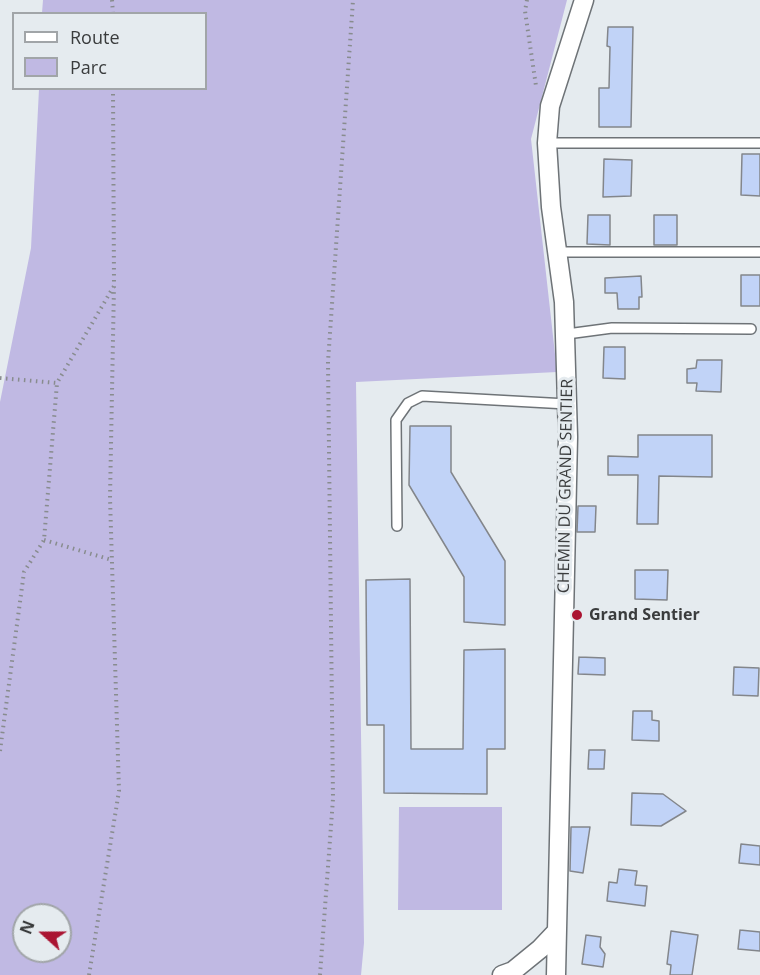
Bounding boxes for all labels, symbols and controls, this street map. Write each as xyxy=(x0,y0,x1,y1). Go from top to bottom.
legend xyxy=(12,12,207,90)
text: Route xyxy=(70,25,120,49)
text: Parc xyxy=(70,55,107,79)
street label: CHEMIN DU GRAND SENTIER xyxy=(555,379,577,593)
place label: Grand Sentier xyxy=(589,605,700,625)
marker: Grand Sentier xyxy=(570,608,584,622)
north arrow xyxy=(12,903,72,963)
text: N xyxy=(14,917,40,937)

